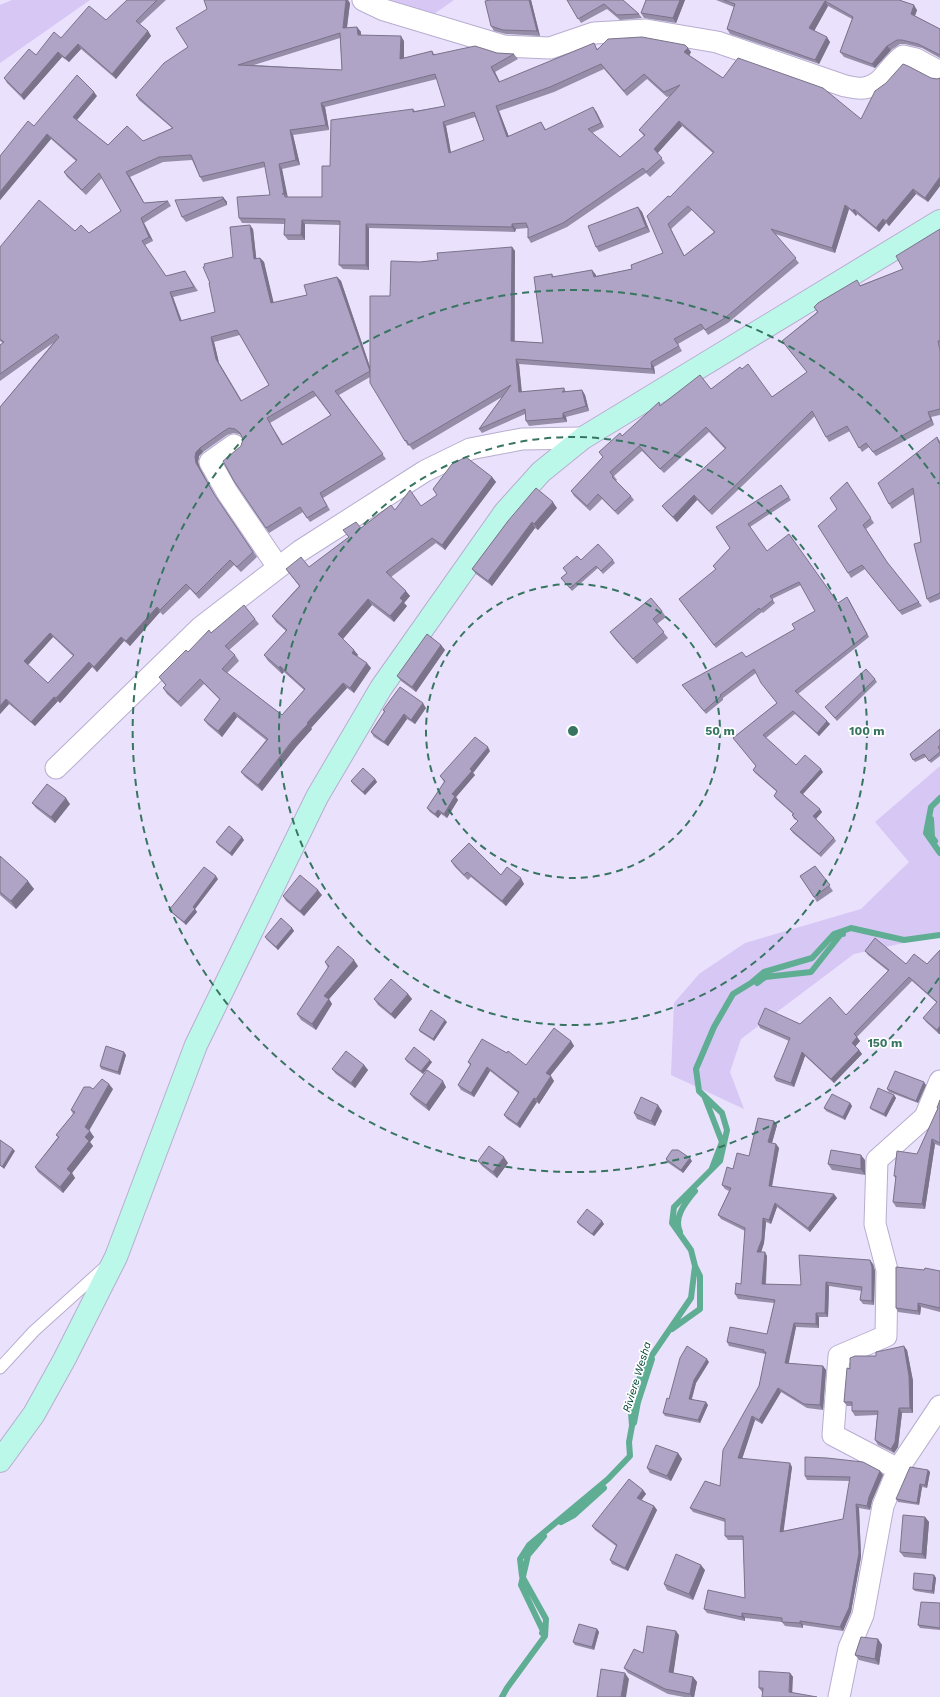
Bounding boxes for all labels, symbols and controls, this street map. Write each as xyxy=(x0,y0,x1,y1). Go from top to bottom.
centre of rings xyxy=(566,724,580,738)
text: 50 m xyxy=(705,724,735,738)
text: 100 m xyxy=(849,724,885,738)
text: 150 m xyxy=(868,1036,902,1050)
water label: Riviere Wesha xyxy=(620,1340,654,1414)

